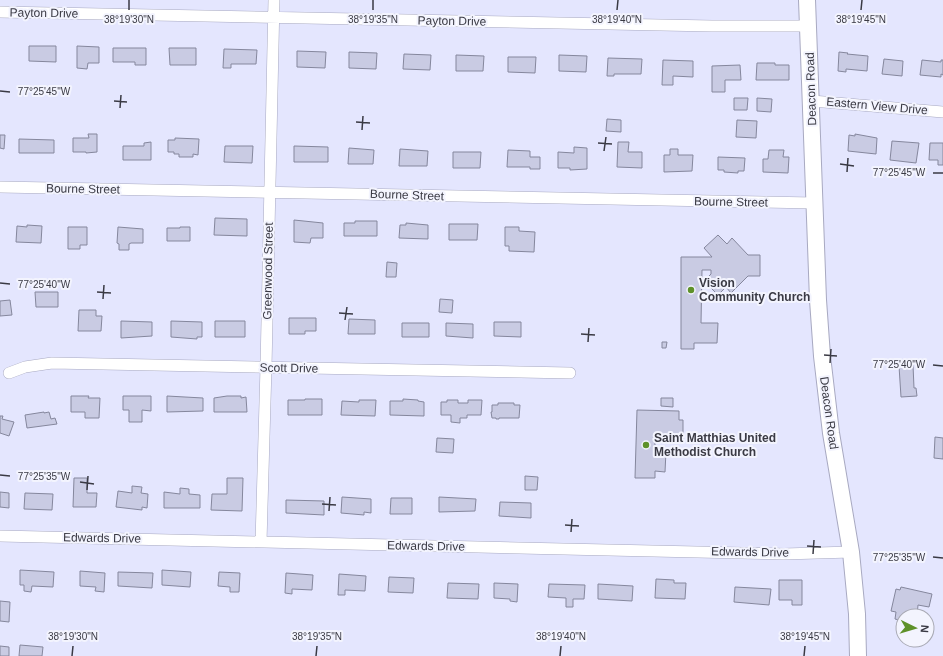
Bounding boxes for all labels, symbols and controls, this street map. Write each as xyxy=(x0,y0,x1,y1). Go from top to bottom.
street label: Payton Drive xyxy=(10,5,79,21)
street label: Payton Drive xyxy=(418,13,487,29)
text: 38°19'30"N xyxy=(104,14,154,25)
text: 38°19'35"N xyxy=(348,14,398,25)
text: 38°19'40"N xyxy=(592,14,642,25)
text: 38°19'45"N xyxy=(836,14,886,25)
street label: Deacon Road xyxy=(803,52,819,126)
text: 77°25'45"W xyxy=(18,86,71,97)
street label: Eastern View Drive xyxy=(826,95,929,117)
text: 77°25'45"W xyxy=(873,167,926,178)
street label: Bourne Street xyxy=(46,181,121,197)
street label: Bourne Street xyxy=(370,187,445,203)
street label: Bourne Street xyxy=(694,194,769,210)
street label: Greenwood Street xyxy=(260,222,276,320)
place label: Vision Community Church xyxy=(699,276,810,304)
text: 77°25'40"W xyxy=(18,279,71,290)
marker: Vision Community Church xyxy=(686,285,696,295)
text: 77°25'40"W xyxy=(873,359,926,370)
street label: Scott Drive xyxy=(260,360,319,376)
street label: Deacon Road xyxy=(817,376,841,450)
place label: Saint Matthias United Methodist Church xyxy=(654,431,776,459)
marker: Saint Matthias United Methodist Church xyxy=(641,440,651,450)
text: 77°25'35"W xyxy=(18,471,71,482)
street label: Edwards Drive xyxy=(63,530,141,546)
street label: Edwards Drive xyxy=(387,538,465,554)
street label: Edwards Drive xyxy=(711,544,789,560)
text: 77°25'35"W xyxy=(873,552,926,563)
north arrow xyxy=(895,608,935,648)
text: N xyxy=(919,624,931,633)
text: 38°19'30"N xyxy=(48,631,98,642)
text: 38°19'35"N xyxy=(292,631,342,642)
text: 38°19'40"N xyxy=(536,631,586,642)
text: 38°19'45"N xyxy=(780,631,830,642)

